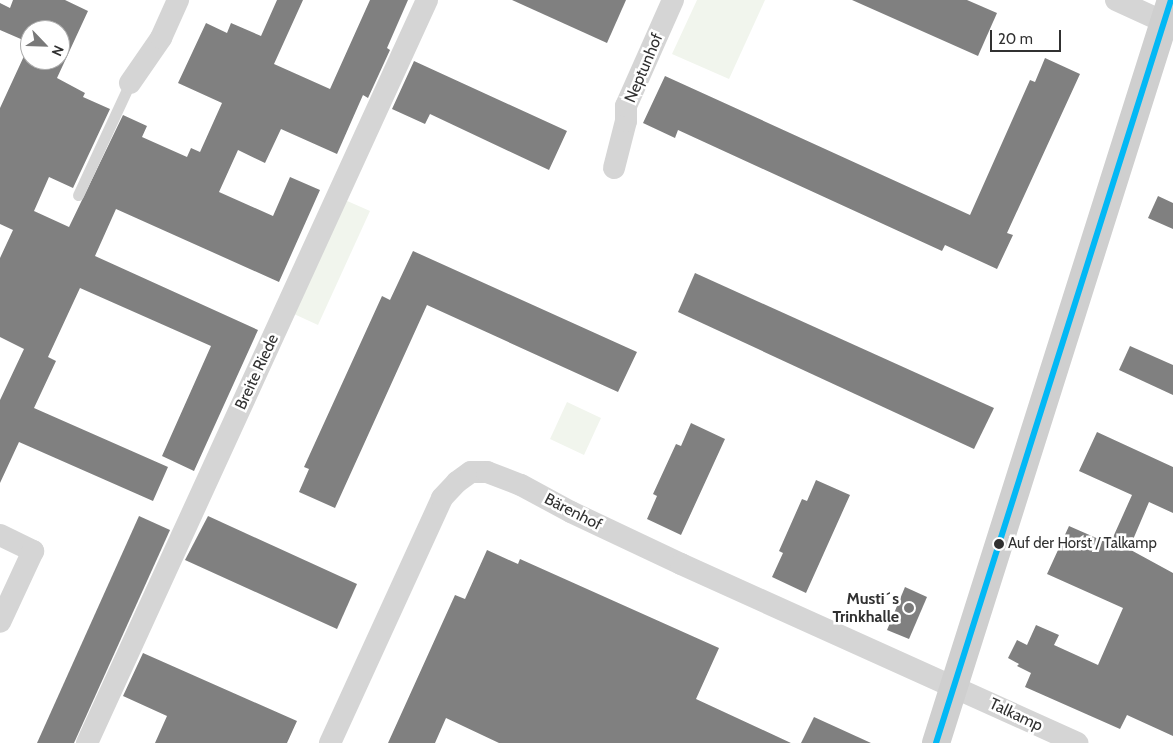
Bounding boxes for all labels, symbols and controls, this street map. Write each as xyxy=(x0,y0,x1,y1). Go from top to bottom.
north arrow xyxy=(20,20,70,70)
scale bar xyxy=(993,20,1064,52)
street label: Neptunhof xyxy=(621,30,667,106)
text: 20 m xyxy=(998,30,1033,48)
text: N xyxy=(48,43,68,59)
street label: Breite Riede xyxy=(231,331,283,413)
street label: Bärenhof xyxy=(541,489,605,535)
place label: Auf der Horst / Talkamp xyxy=(1008,535,1157,553)
marker: Auf der Horst / Talkamp xyxy=(994,539,1004,549)
place label: Musti´s Trinkhalle xyxy=(832,589,899,627)
marker: Musti´s Trinkhalle xyxy=(903,602,915,614)
street label: Talkamp xyxy=(986,694,1046,736)

